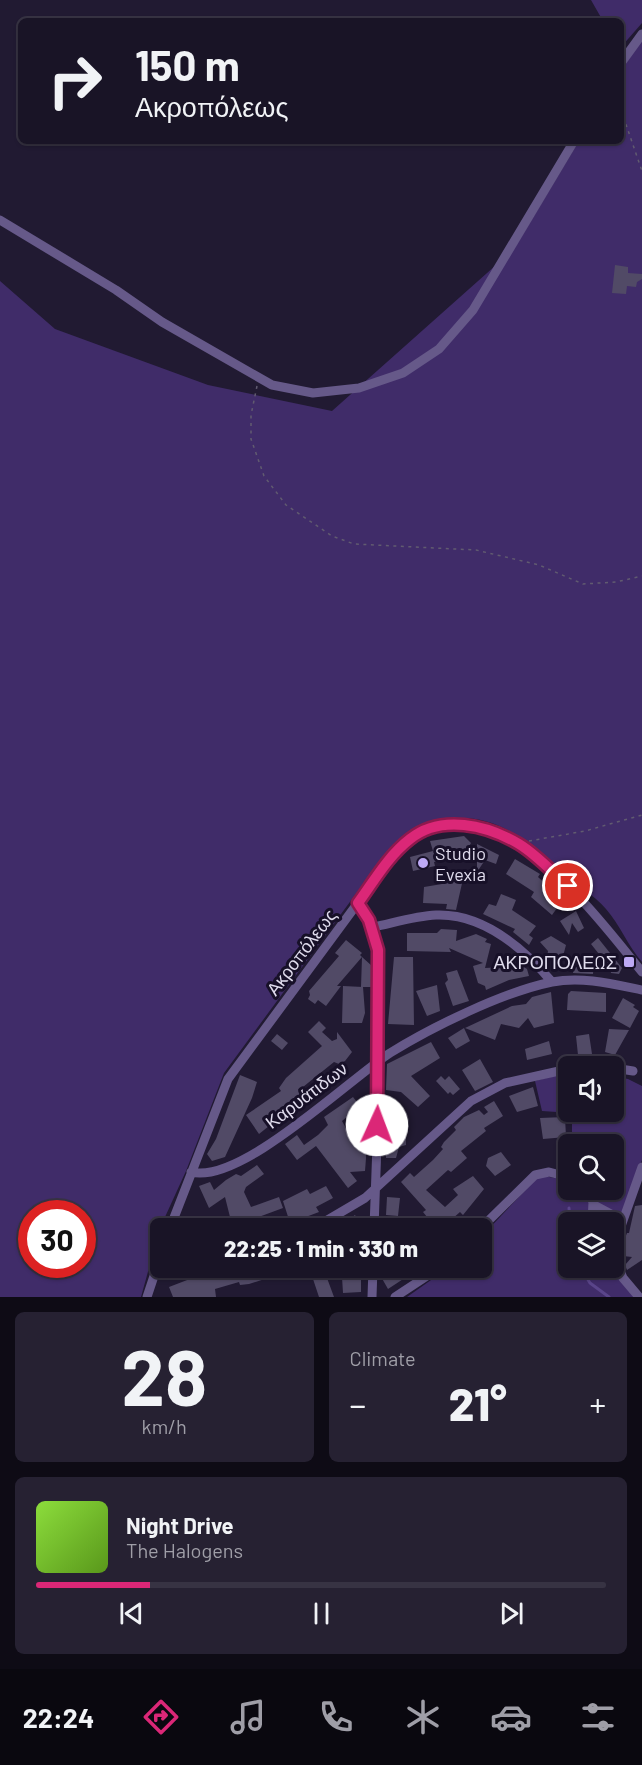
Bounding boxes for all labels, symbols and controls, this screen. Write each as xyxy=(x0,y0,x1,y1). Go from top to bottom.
text: 150 m xyxy=(135,39,240,89)
icon: right xyxy=(36,42,114,120)
text: Ακροπόλεως xyxy=(135,90,288,122)
place label: Studio Evexia xyxy=(435,842,486,885)
marker: Studio Evexia xyxy=(416,856,430,870)
pin xyxy=(542,860,593,911)
icon: arrive xyxy=(551,869,584,902)
street label: Ακροπόλεως xyxy=(261,904,341,999)
place label: ΑΚΡΟΠΟΛΕΩΣ xyxy=(494,951,617,973)
marker: ΑΚΡΟΠΟΛΕΩΣ xyxy=(622,955,636,969)
map controls xyxy=(558,1056,624,1278)
button: sound xyxy=(558,1056,624,1122)
street label: Καρυάτιδων xyxy=(261,1057,351,1133)
position arrow xyxy=(345,1093,409,1157)
button: search xyxy=(558,1134,624,1200)
speed limit sign: 30 xyxy=(18,1200,96,1278)
button: layers xyxy=(558,1212,624,1278)
text: 22:25 · 1 min · 330 m xyxy=(224,1235,418,1261)
text: 28 xyxy=(121,1328,207,1422)
text: Climate xyxy=(350,1346,416,1370)
text: 21° xyxy=(449,1376,507,1430)
text: − xyxy=(350,1384,366,1424)
text: + xyxy=(589,1384,606,1424)
text: km/h xyxy=(142,1414,187,1438)
text: Night Drive xyxy=(126,1512,234,1538)
text: The Halogens xyxy=(126,1538,243,1562)
icon: previous xyxy=(115,1597,148,1630)
icon: pause xyxy=(305,1597,338,1630)
icon: next xyxy=(495,1597,528,1630)
icon: directions xyxy=(140,1696,182,1738)
icon: music xyxy=(227,1696,269,1738)
icon: phone xyxy=(315,1696,357,1738)
icon: climate xyxy=(402,1696,444,1738)
icon: car xyxy=(490,1696,532,1738)
icon: filters xyxy=(577,1696,619,1738)
text: 22:24 xyxy=(23,1701,94,1733)

